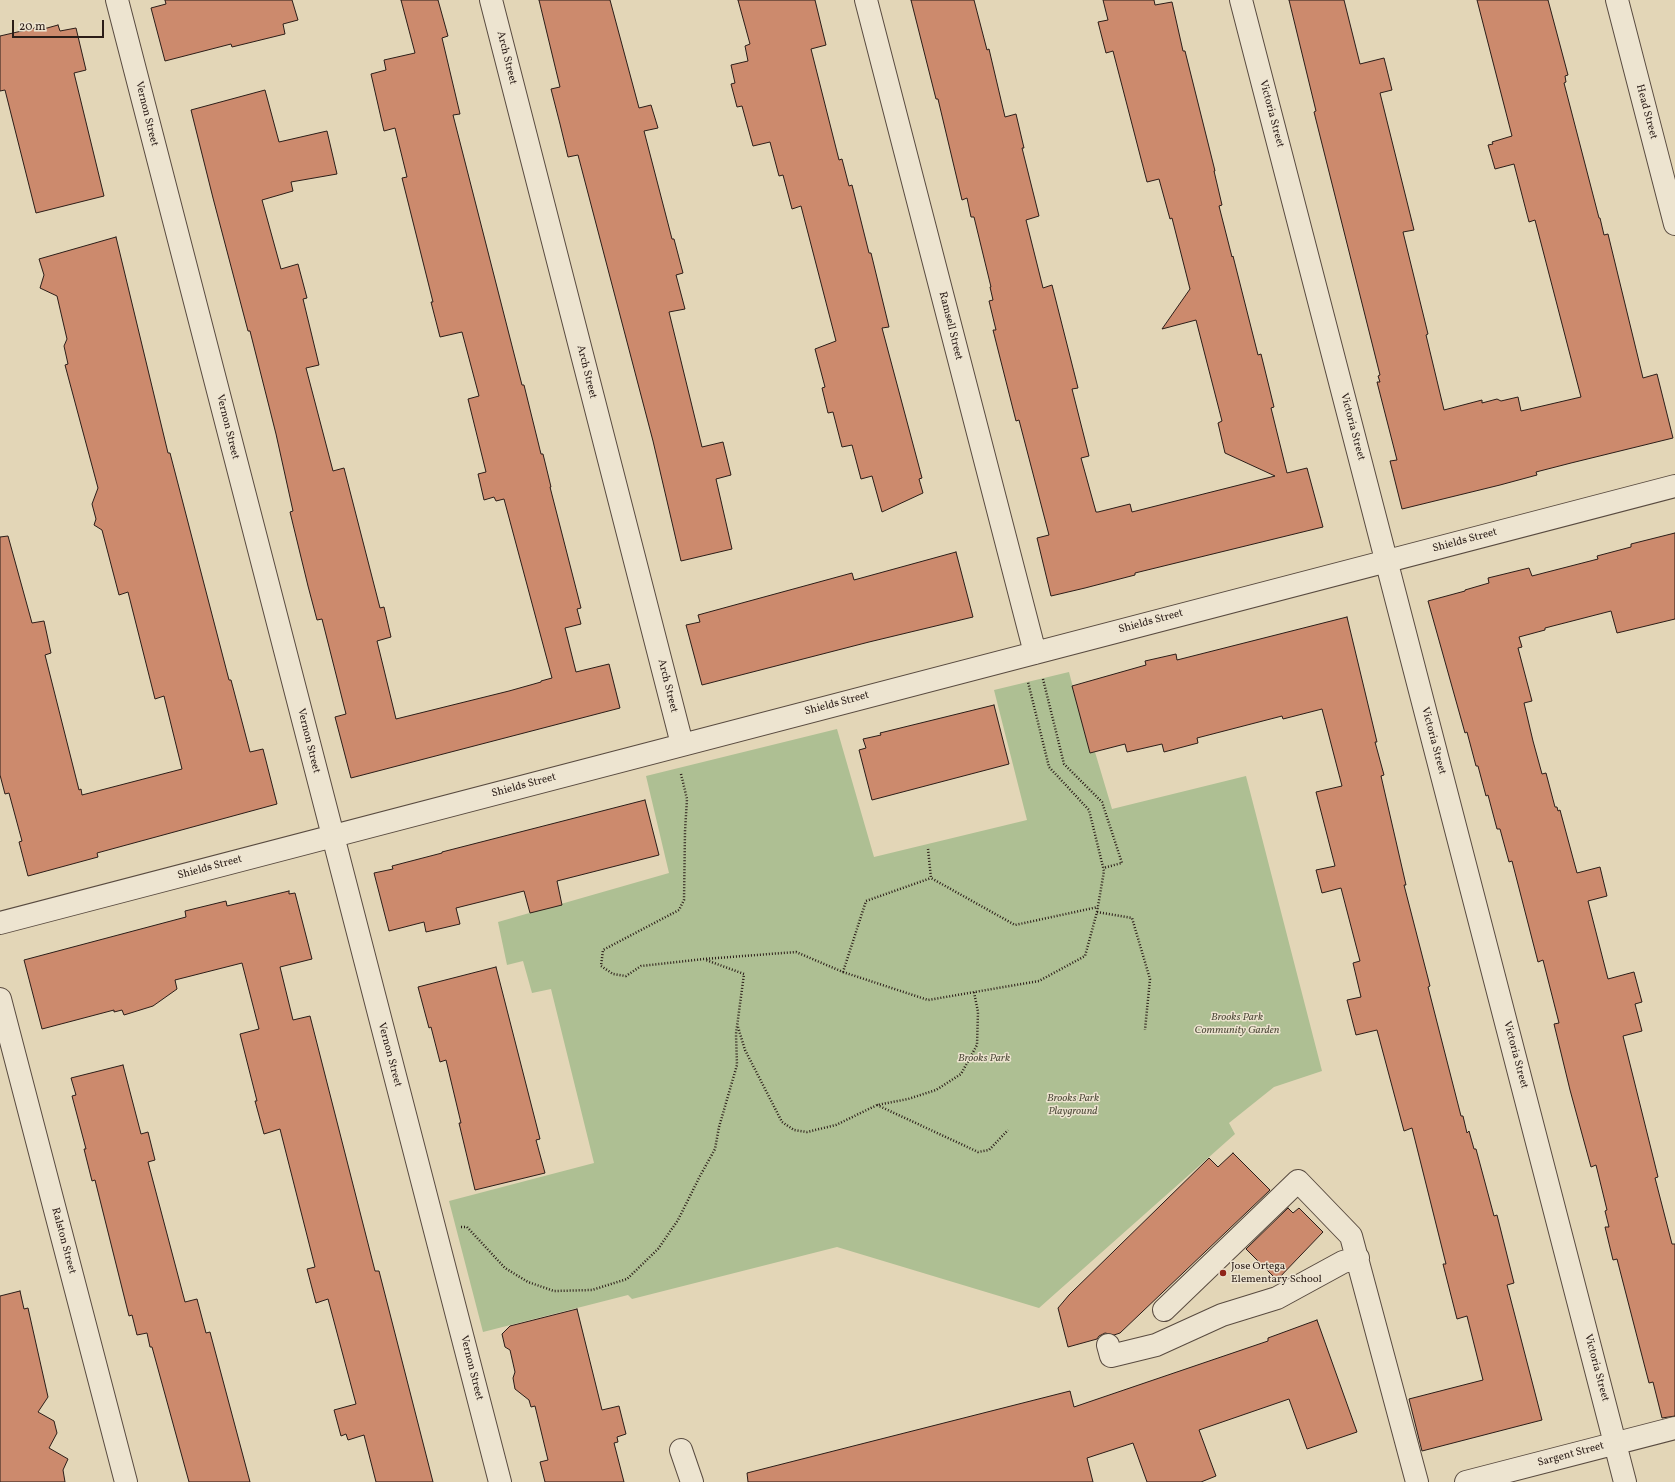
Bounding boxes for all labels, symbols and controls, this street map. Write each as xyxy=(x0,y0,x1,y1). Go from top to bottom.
scale bar xyxy=(14,12,106,38)
text: 20 m xyxy=(19,19,46,35)
street label: Arch Street xyxy=(493,30,519,86)
street label: Victoria Street xyxy=(1256,79,1286,149)
street label: Vernon Street xyxy=(132,80,160,148)
street label: Head Street xyxy=(1632,83,1660,141)
street label: Ramsell Street xyxy=(935,290,965,362)
street label: Arch Street xyxy=(573,344,599,400)
street label: Victoria Street xyxy=(1337,392,1367,462)
street label: Vernon Street xyxy=(213,393,241,461)
street label: Shields Street xyxy=(1431,526,1499,556)
street label: Shields Street xyxy=(1117,607,1185,637)
street label: Arch Street xyxy=(654,658,680,714)
street label: Shields Street xyxy=(803,689,871,719)
street label: Victoria Street xyxy=(1418,706,1448,776)
street label: Vernon Street xyxy=(294,707,322,775)
street label: Shields Street xyxy=(490,771,558,801)
street label: Shields Street xyxy=(176,853,244,883)
park label: Brooks Park Community Garden xyxy=(1194,1011,1280,1037)
street label: Victoria Street xyxy=(1500,1020,1530,1090)
street label: Vernon Street xyxy=(374,1021,404,1089)
park label: Brooks Park xyxy=(958,1052,1010,1066)
park label: Brooks Park Playground xyxy=(1047,1092,1099,1118)
street label: Ralston Street xyxy=(48,1206,78,1276)
place label: Jose Ortega Elementary School xyxy=(1231,1260,1322,1286)
marker: Jose Ortega Elementary School xyxy=(1218,1268,1228,1278)
street label: Victoria Street xyxy=(1581,1333,1611,1403)
street label: Vernon Street xyxy=(457,1334,485,1402)
street label: Sargent Street xyxy=(1536,1440,1606,1470)

